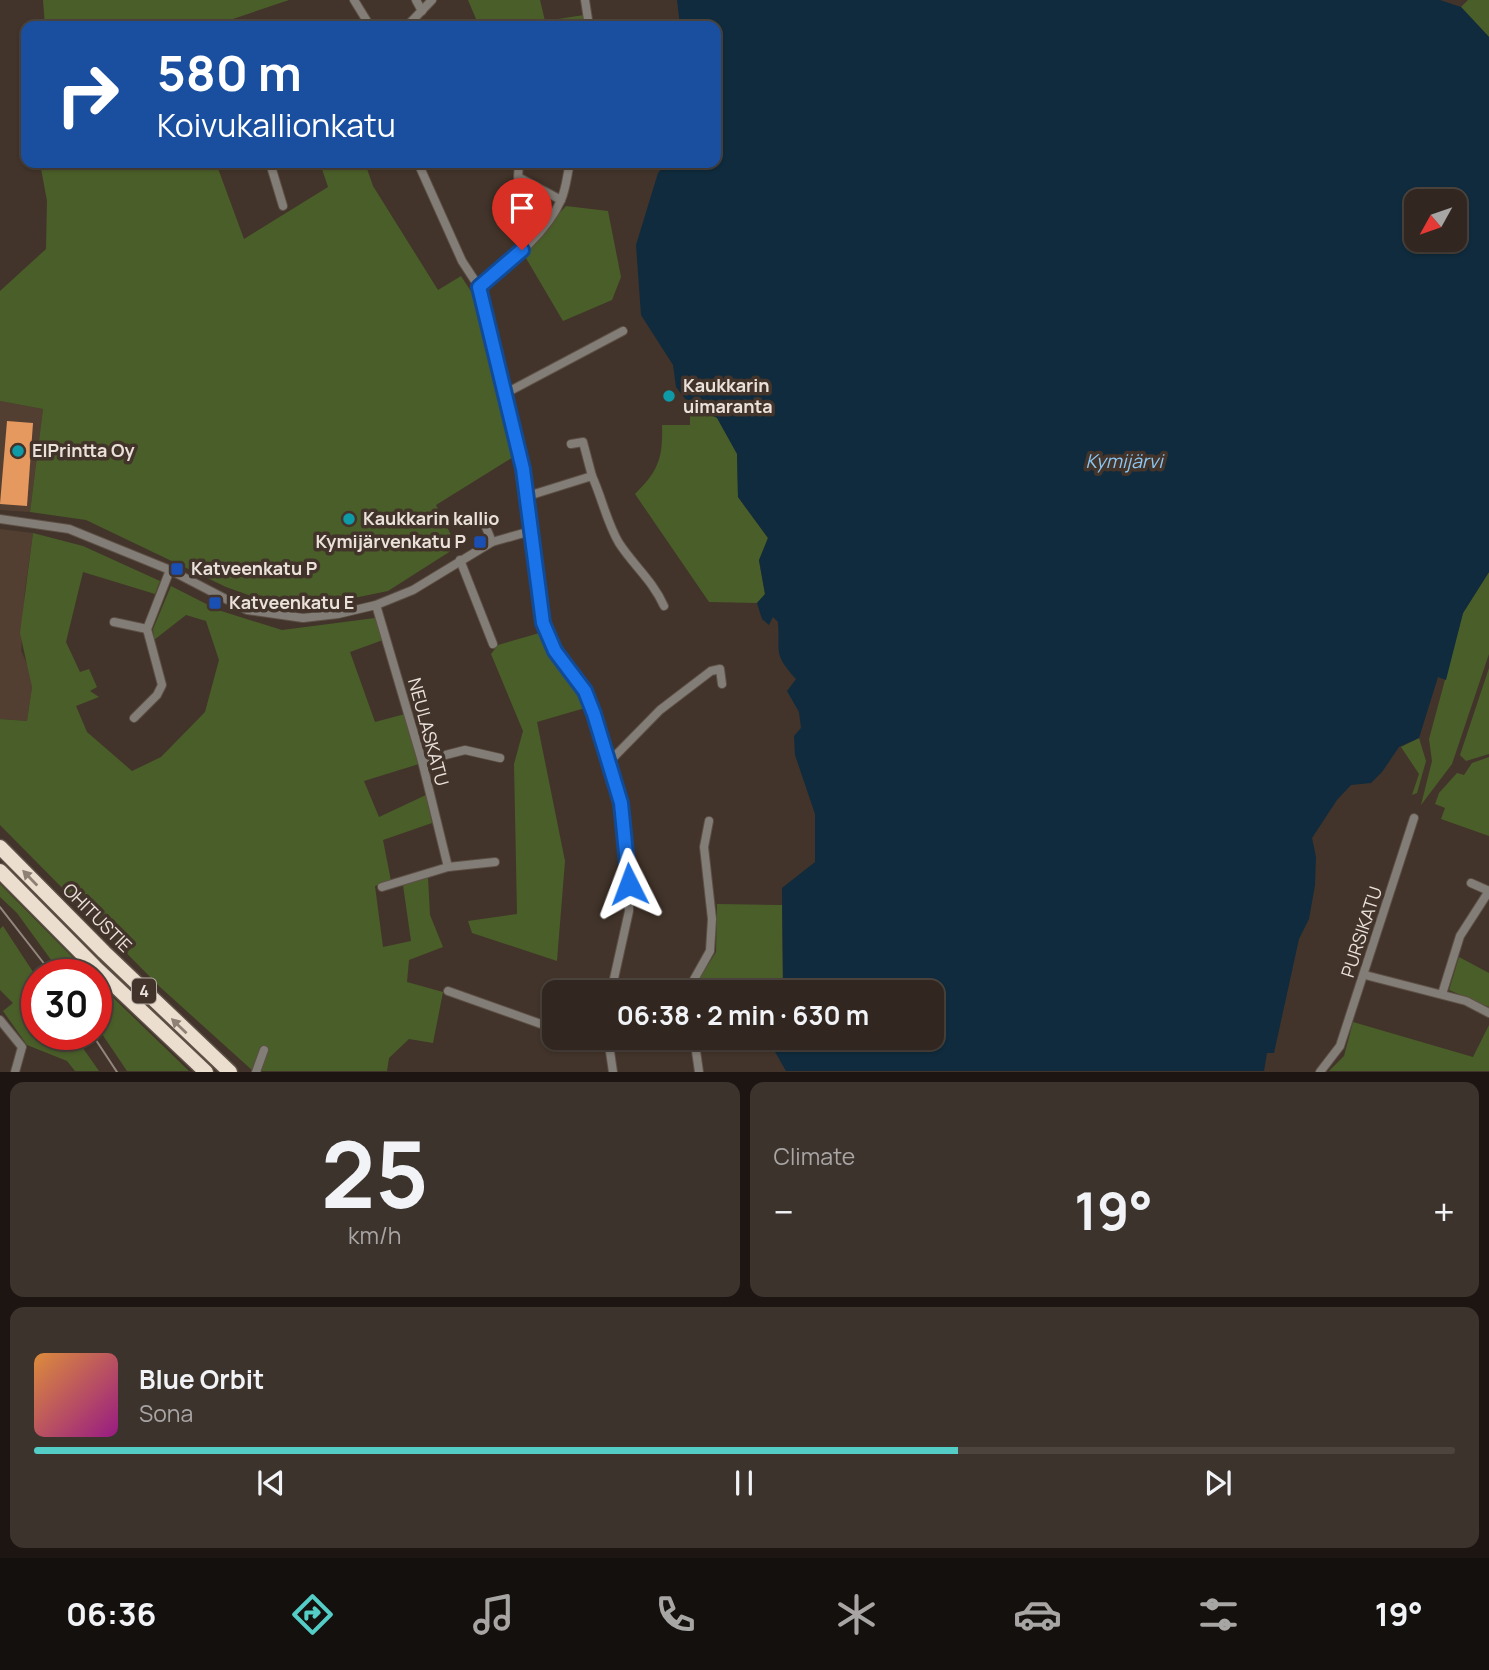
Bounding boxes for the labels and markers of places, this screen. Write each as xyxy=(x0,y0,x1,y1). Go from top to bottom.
pin xyxy=(492,178,552,250)
place label: Kaukkarin uimaranta xyxy=(683,373,773,418)
marker: Kaukkarin uimaranta xyxy=(661,388,677,404)
place label: ElPrintta Oy xyxy=(32,438,135,462)
marker: ElPrintta Oy xyxy=(10,443,26,459)
place label: Kaukkarin kallio xyxy=(363,506,499,530)
marker: Kaukkarin kallio xyxy=(341,511,357,527)
place label: Kymijärvenkatu P xyxy=(316,529,466,553)
marker: Kymijärvenkatu P xyxy=(472,534,488,550)
place label: Katveenkatu P xyxy=(191,556,317,580)
marker: Katveenkatu P xyxy=(169,561,185,577)
place label: Katveenkatu E xyxy=(229,590,354,614)
marker: Katveenkatu E xyxy=(207,595,223,611)

